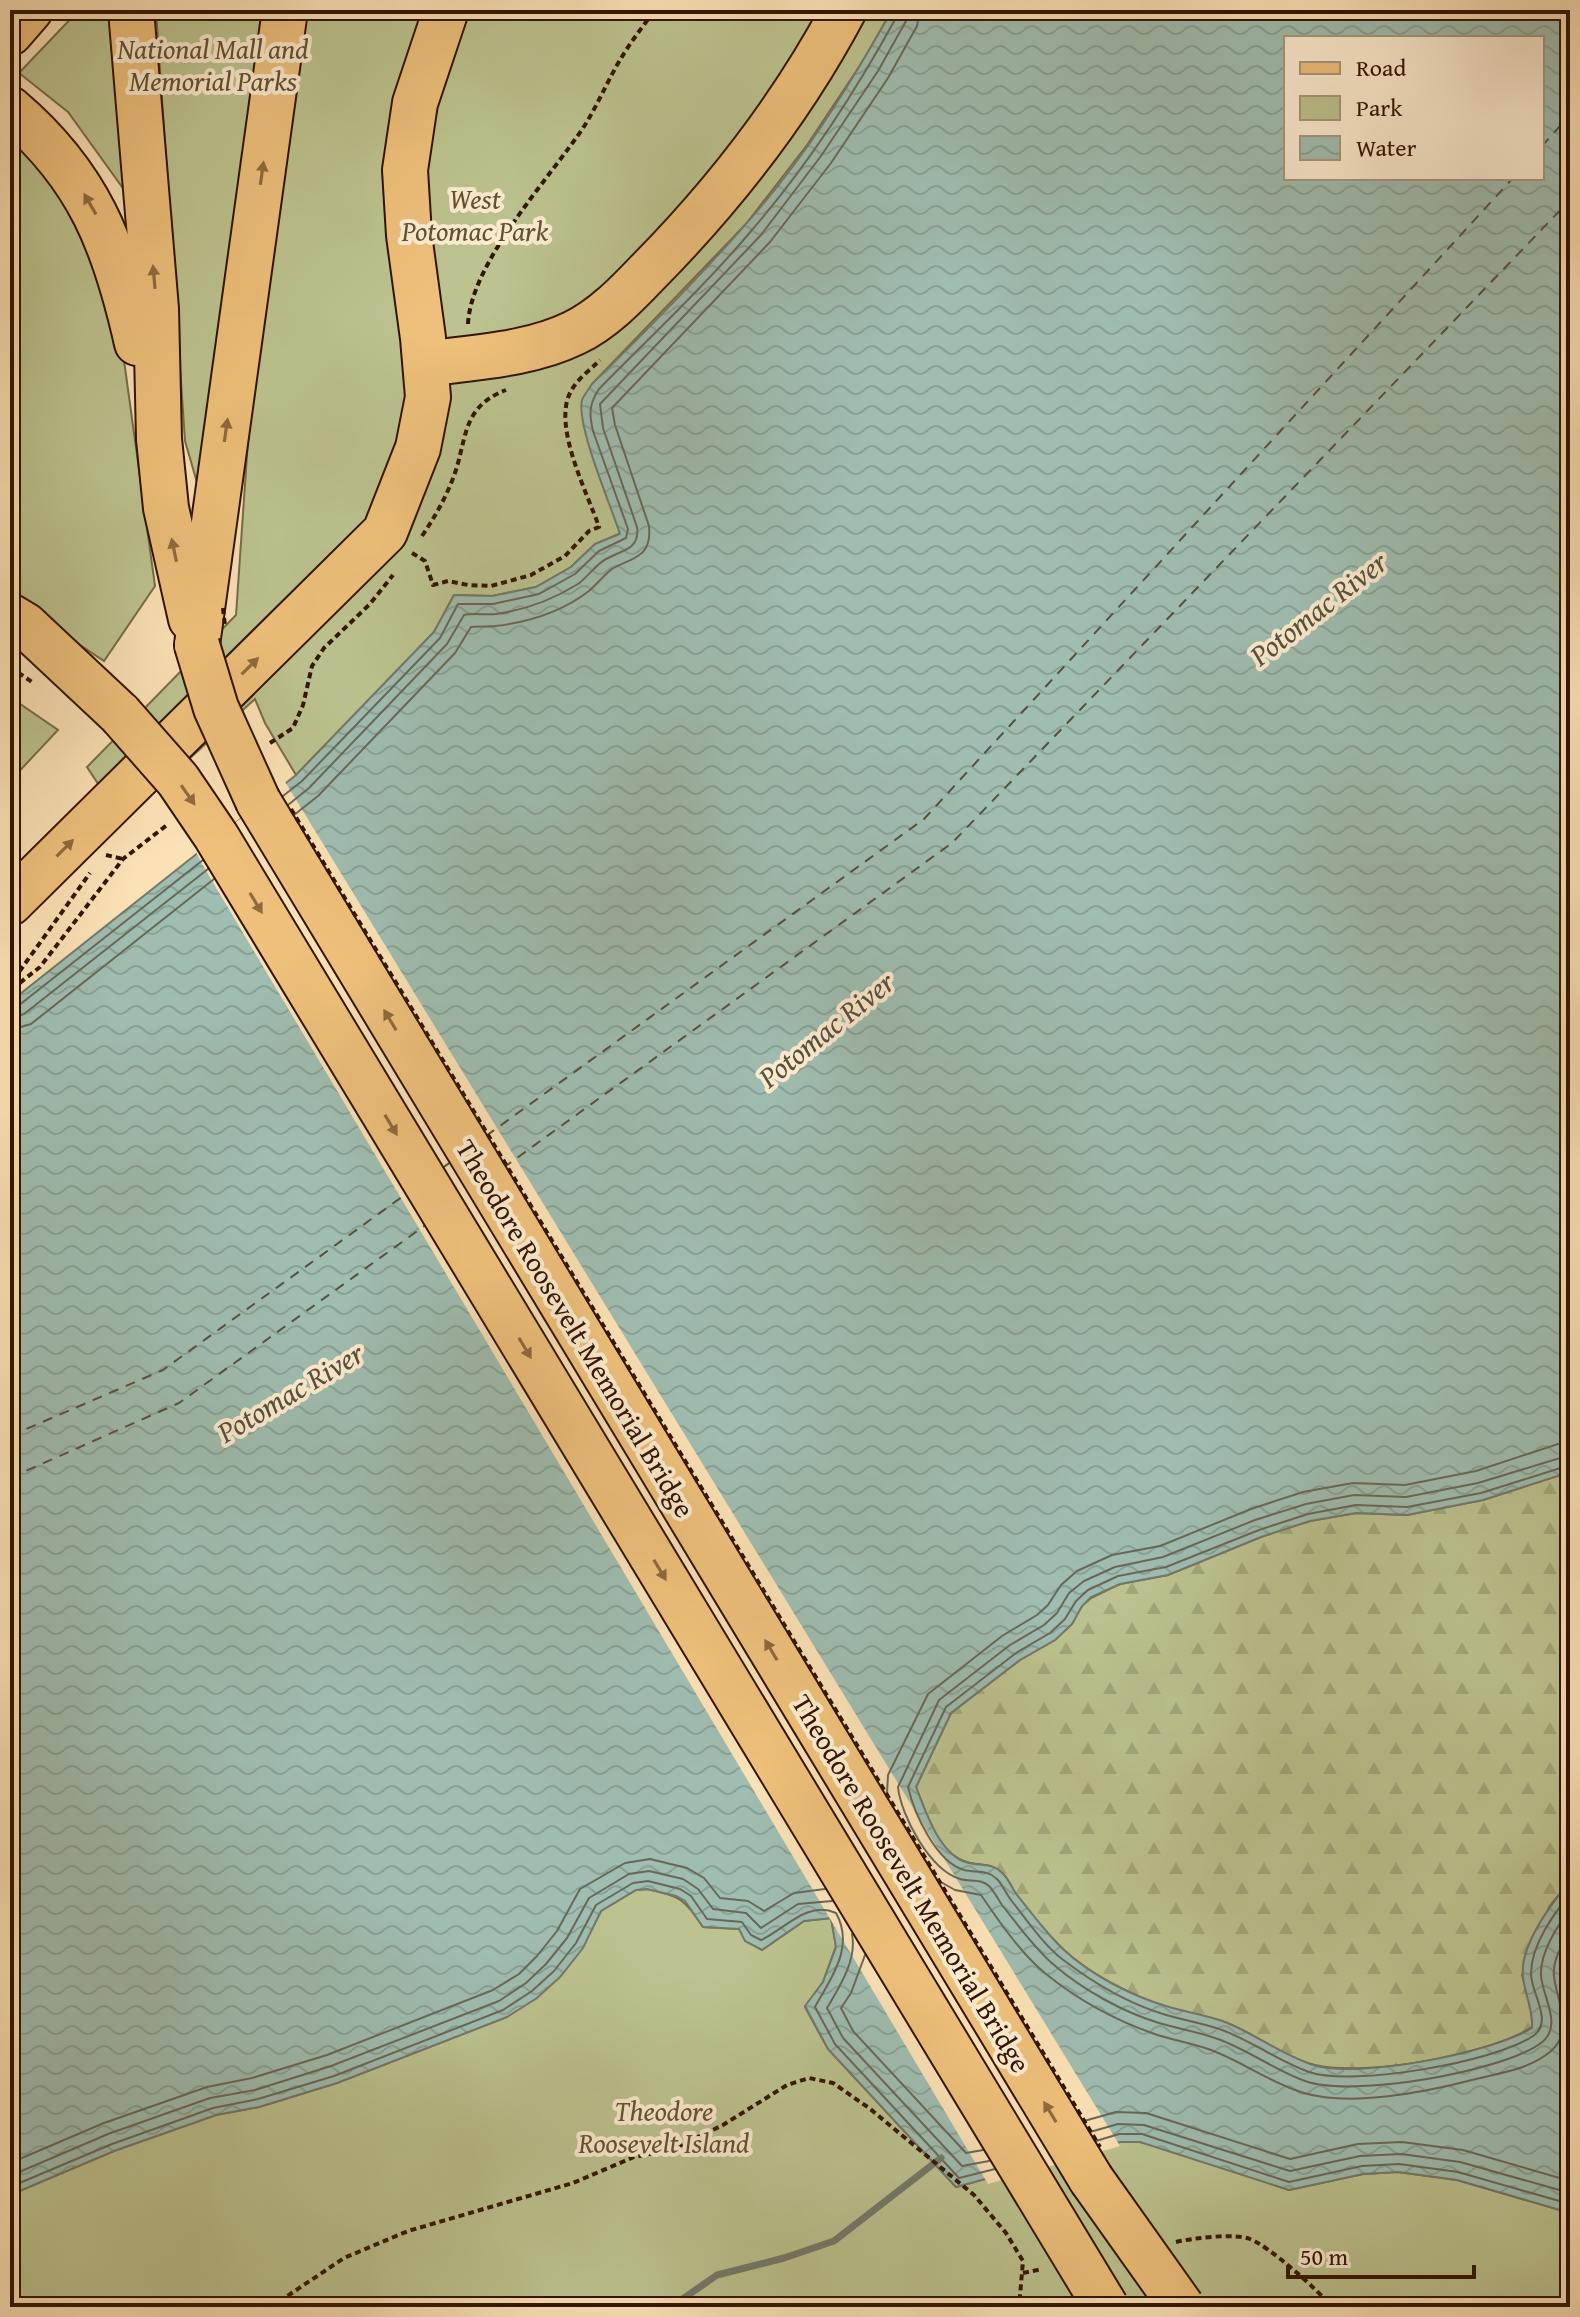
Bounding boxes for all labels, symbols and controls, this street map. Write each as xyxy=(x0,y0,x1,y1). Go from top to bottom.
park label: National Mall and Memorial Parks xyxy=(116,28,309,101)
legend xyxy=(1284,36,1544,180)
text: Road xyxy=(1356,50,1406,85)
text: Park xyxy=(1356,90,1403,125)
text: Water xyxy=(1356,130,1417,165)
one-way arrow xyxy=(256,160,269,185)
park label: West Potomac Park xyxy=(401,178,549,251)
one-way arrow xyxy=(83,193,97,215)
one-way arrow xyxy=(147,264,160,289)
one-way arrow xyxy=(220,417,233,442)
one-way arrow xyxy=(167,537,180,562)
water label: Potomac River xyxy=(1239,540,1397,677)
one-way arrow xyxy=(240,657,259,675)
one-way arrow xyxy=(180,784,195,805)
one-way arrow xyxy=(55,840,74,858)
one-way arrow xyxy=(249,892,263,914)
water label: Potomac River xyxy=(748,960,904,1098)
one-way arrow xyxy=(383,1009,397,1031)
one-way arrow xyxy=(383,1114,397,1136)
street label: Theodore Roosevelt Memorial Bridge xyxy=(446,1131,706,1525)
water label: Potomac River xyxy=(207,1330,372,1454)
one-way arrow xyxy=(518,1337,532,1359)
one-way arrow xyxy=(653,1559,667,1581)
one-way arrow xyxy=(764,1639,778,1661)
street label: Theodore Roosevelt Memorial Bridge xyxy=(782,1686,1042,2080)
park label: Theodore Roosevelt Island xyxy=(577,2090,750,2163)
one-way arrow xyxy=(1044,2101,1058,2123)
scale bar xyxy=(1288,2229,1474,2279)
text: 50 m xyxy=(1300,2239,1348,2274)

